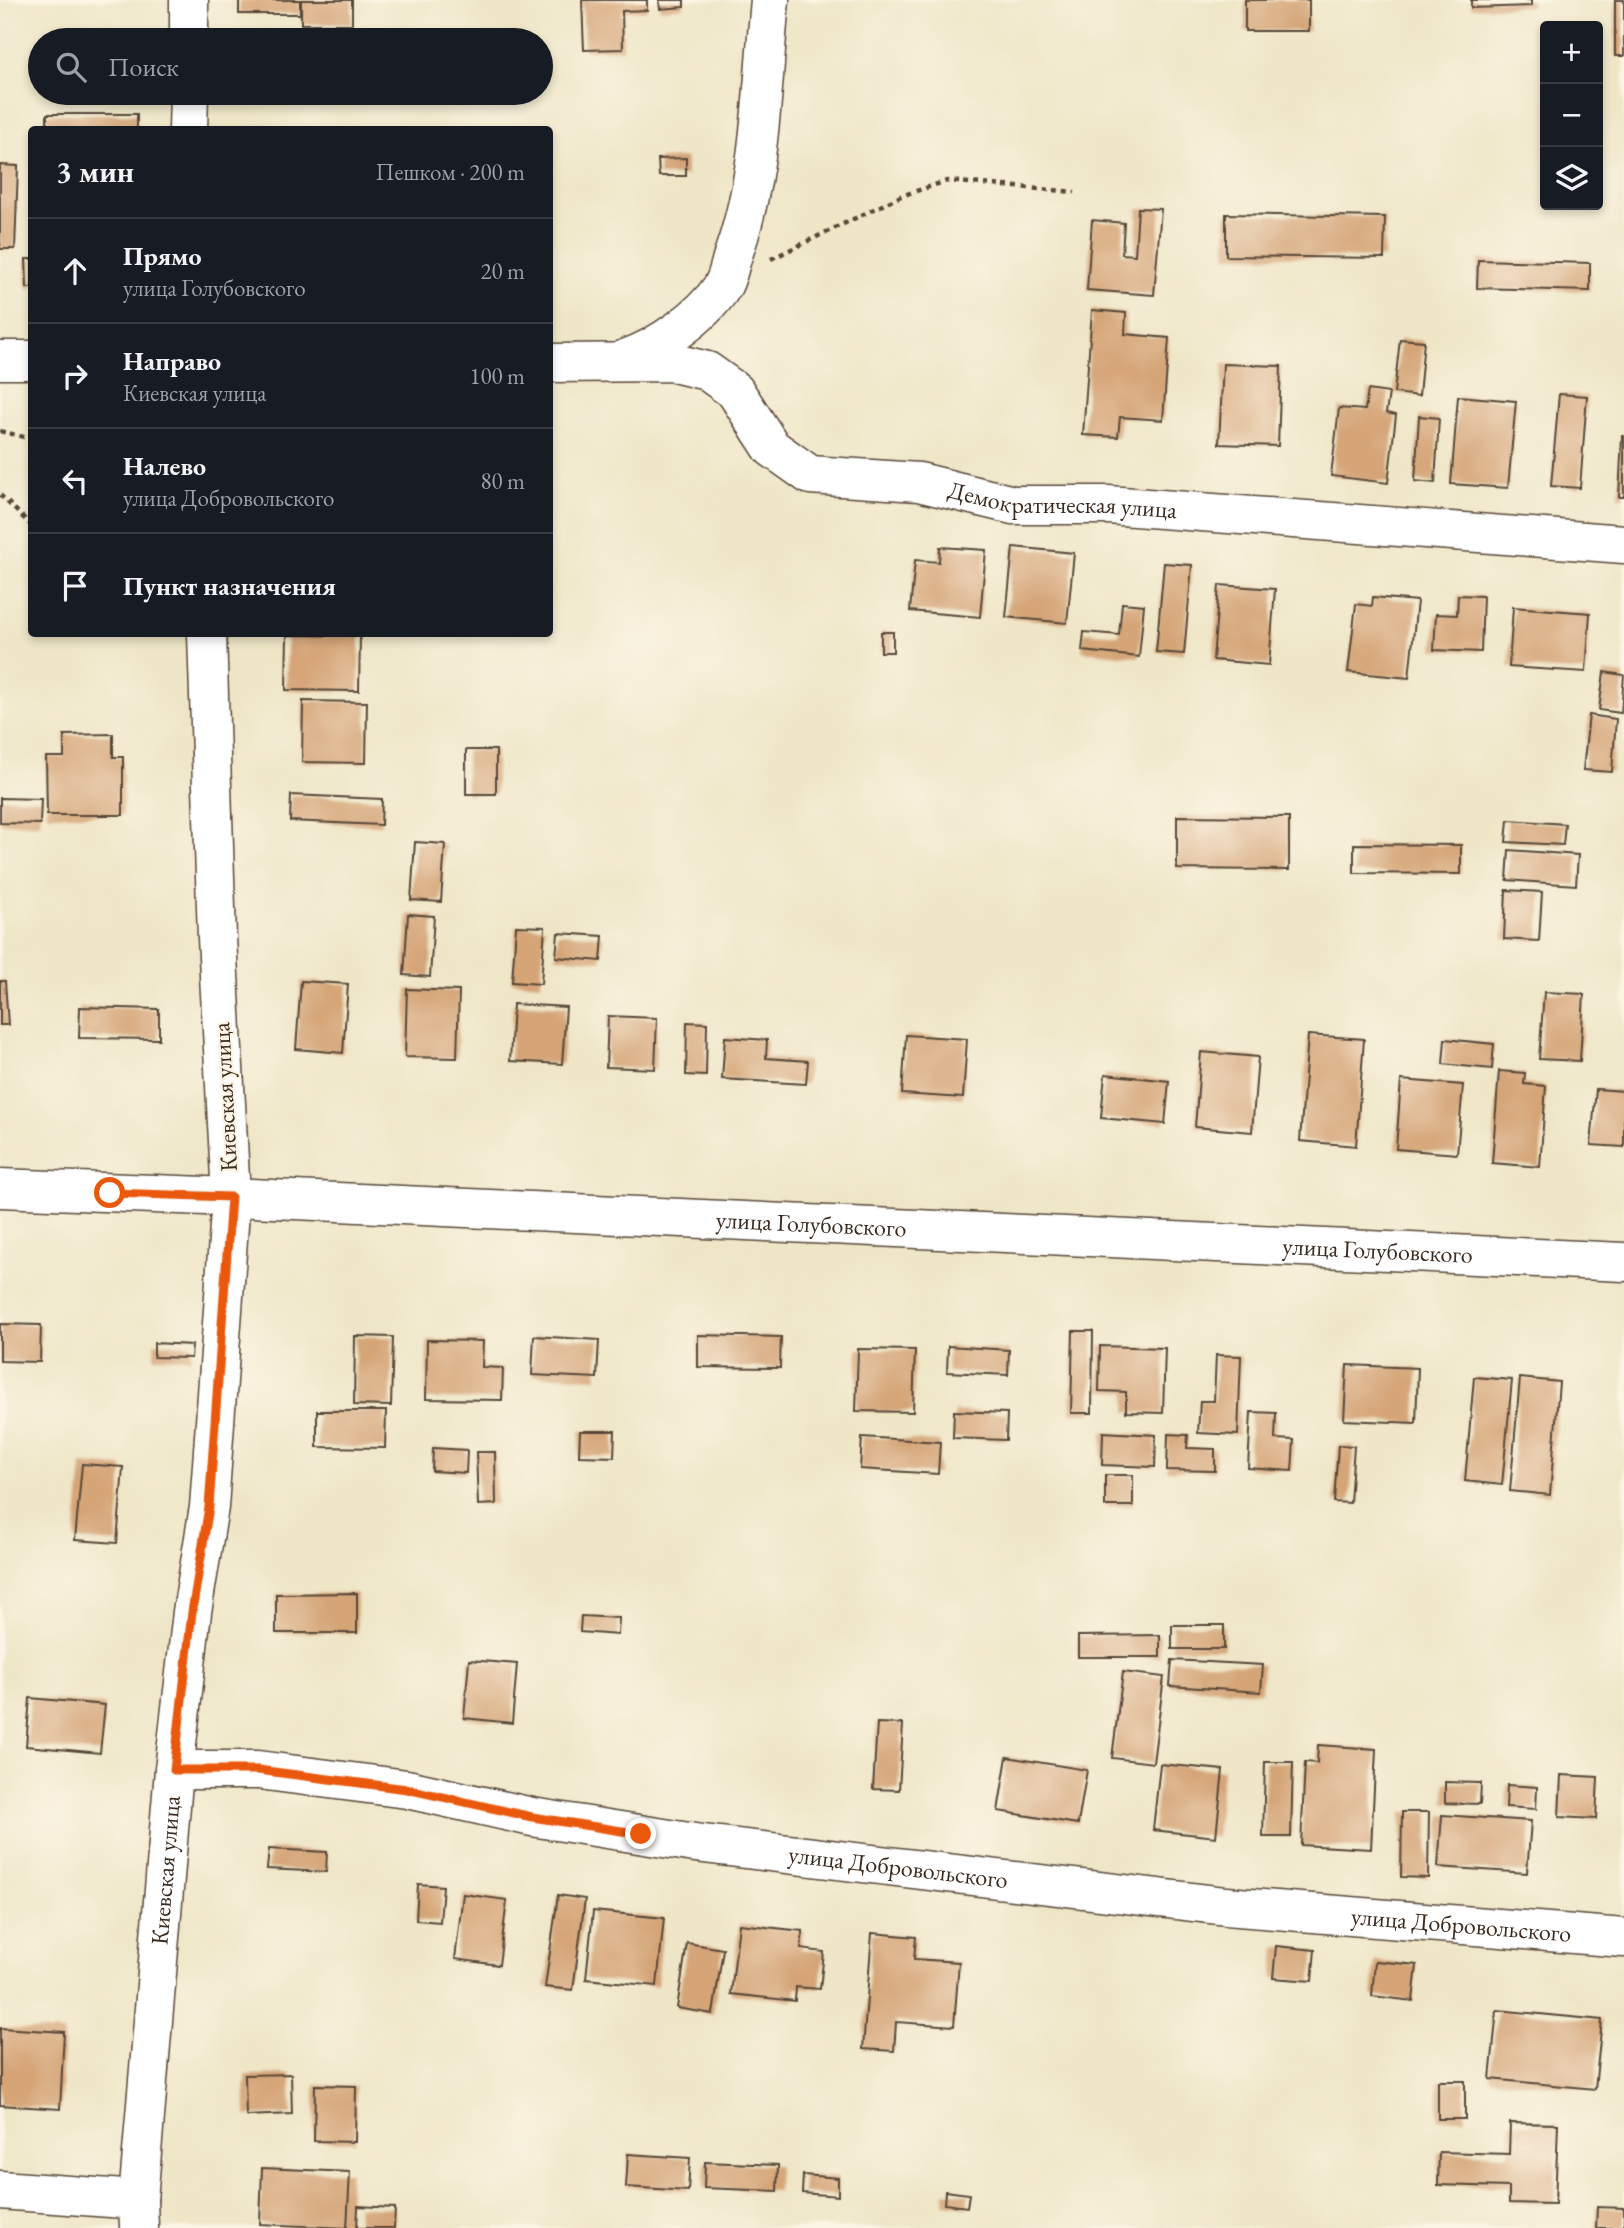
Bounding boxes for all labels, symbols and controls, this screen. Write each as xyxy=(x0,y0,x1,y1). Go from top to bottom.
map controls xyxy=(1540,21,1603,210)
button: + xyxy=(1540,21,1603,84)
search box xyxy=(28,28,553,105)
icon: search xyxy=(52,48,90,86)
text: Поиск xyxy=(108,50,179,84)
button: − xyxy=(1540,84,1603,147)
button: layers xyxy=(1540,147,1603,210)
text: 3 мин xyxy=(56,152,134,191)
text: Пешком · 200 m xyxy=(376,157,525,187)
text: Прямо xyxy=(123,239,202,273)
icon: ahead xyxy=(56,252,94,290)
text: 20 m xyxy=(480,256,525,286)
text: улица Голубовского xyxy=(123,273,306,303)
text: Направо xyxy=(123,344,221,378)
icon: right xyxy=(56,357,94,395)
text: 100 m xyxy=(469,361,525,391)
text: Киевская улица xyxy=(123,378,267,408)
text: Налево xyxy=(123,449,206,483)
icon: left xyxy=(56,462,94,500)
text: 80 m xyxy=(480,466,525,496)
street label: Демократическая улица xyxy=(945,474,1179,525)
text: улица Добровольского xyxy=(123,483,335,513)
icon: arrive xyxy=(56,567,94,605)
text: Пункт назначения xyxy=(123,569,336,603)
street label: Киевская улица xyxy=(205,1021,244,1173)
route start xyxy=(94,1177,125,1208)
street label: улица Голубовского xyxy=(715,1204,907,1244)
street label: улица Голубовского xyxy=(1282,1230,1474,1270)
street label: Киевская улица xyxy=(143,1794,187,1946)
route end xyxy=(625,1818,656,1849)
street label: улица Добровольского xyxy=(787,1838,1010,1895)
street label: улица Добровольского xyxy=(1350,1900,1573,1949)

